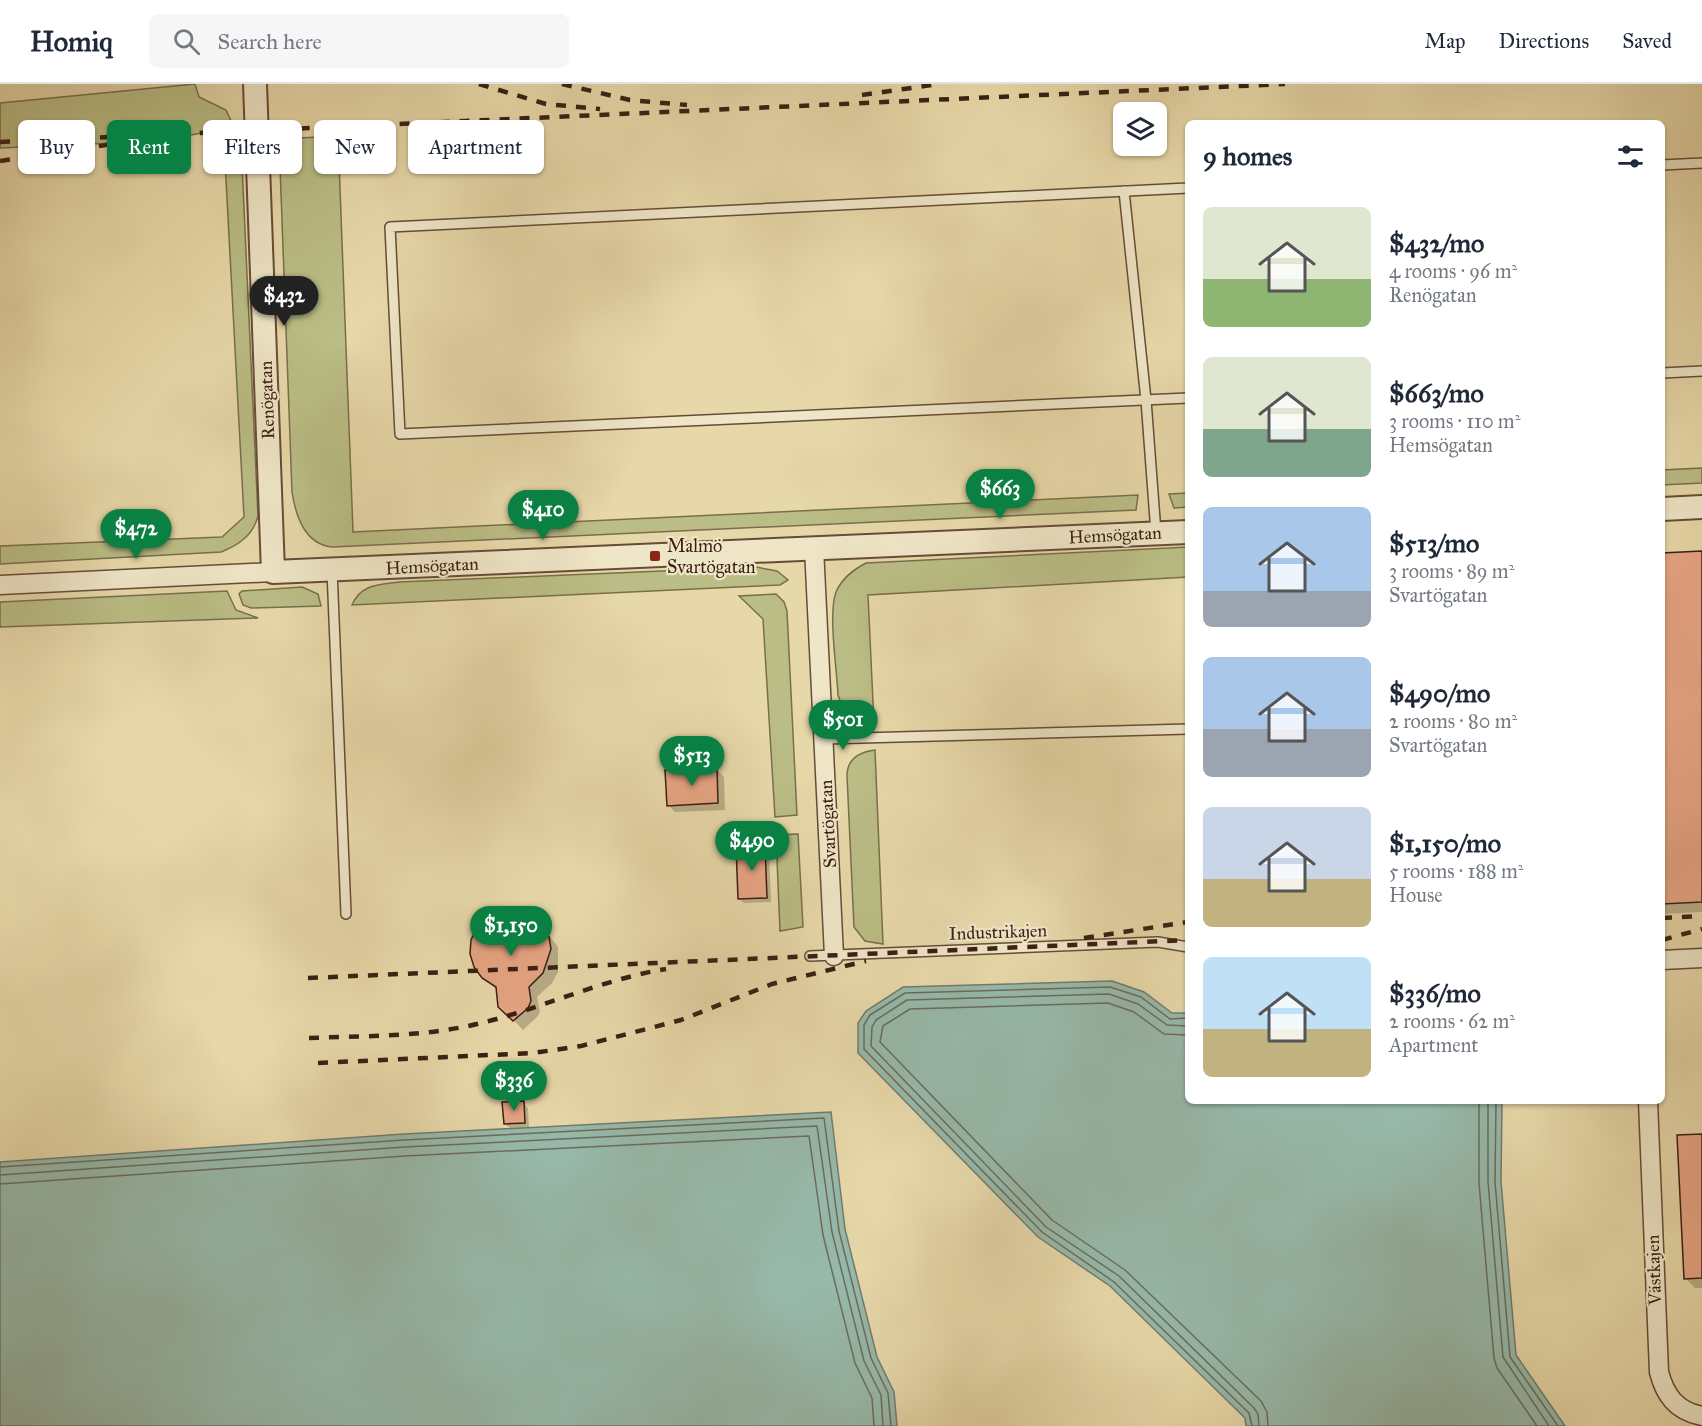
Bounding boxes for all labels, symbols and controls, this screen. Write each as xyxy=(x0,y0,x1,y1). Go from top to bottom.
search box xyxy=(149,14,569,68)
text: Homiq xyxy=(30,24,113,59)
icon: search xyxy=(170,25,203,58)
text: Search here xyxy=(218,28,322,55)
text: Map xyxy=(1425,28,1466,54)
text: Directions xyxy=(1499,28,1589,54)
text: Saved xyxy=(1622,28,1672,54)
map controls xyxy=(1113,102,1167,156)
button: layers xyxy=(1113,102,1167,156)
chip: Buy xyxy=(18,120,95,174)
chip: Rent xyxy=(107,120,191,174)
chip: Filters xyxy=(203,120,302,174)
chip: New xyxy=(314,120,396,174)
chip: Apartment xyxy=(408,120,544,174)
text: 9 homes xyxy=(1203,140,1292,172)
icon: filters xyxy=(1614,140,1647,173)
text: $432/mo xyxy=(1389,227,1484,259)
icon: home xyxy=(1251,231,1323,303)
text: 4 rooms · 96 m² xyxy=(1389,259,1517,283)
pin: $432 xyxy=(248,276,320,327)
text: $432 xyxy=(263,283,305,307)
text: Renögatan xyxy=(1389,283,1476,307)
street label: Renögatan xyxy=(255,360,280,440)
text: $663/mo xyxy=(1389,377,1484,409)
icon: home xyxy=(1251,381,1323,453)
text: 3 rooms · 110 m² xyxy=(1389,409,1520,433)
text: Hemsögatan xyxy=(1389,433,1493,457)
pin: $663 xyxy=(964,469,1036,520)
text: $663 xyxy=(980,476,1020,500)
pin: $410 xyxy=(507,490,579,541)
text: $410 xyxy=(522,497,564,521)
pin: $472 xyxy=(100,509,172,560)
text: $472 xyxy=(115,516,157,540)
street label: Hemsögatan xyxy=(1068,522,1163,549)
text: $513/mo xyxy=(1389,527,1479,559)
icon: home xyxy=(1251,531,1323,603)
place label: Malmö Svartögatan xyxy=(667,535,756,579)
marker: Malmö Svartögatan xyxy=(648,549,662,563)
street label: Hemsögatan xyxy=(385,553,480,580)
text: 3 rooms · 89 m² xyxy=(1389,559,1514,583)
text: Svartögatan xyxy=(1389,583,1487,607)
text: $490/mo xyxy=(1389,677,1490,709)
icon: home xyxy=(1251,681,1323,753)
pin: $501 xyxy=(807,700,879,751)
text: $501 xyxy=(823,707,863,731)
text: 2 rooms · 80 m² xyxy=(1389,709,1517,733)
text: Svartögatan xyxy=(1389,733,1487,757)
pin: $513 xyxy=(656,736,728,787)
text: $513 xyxy=(673,743,711,767)
street label: Svartögatan xyxy=(815,779,842,869)
pin: $490 xyxy=(716,821,788,872)
text: $1,150/mo xyxy=(1389,827,1501,859)
text: $490 xyxy=(729,828,775,852)
icon: home xyxy=(1251,831,1323,903)
text: 5 rooms · 188 m² xyxy=(1389,859,1524,883)
text: House xyxy=(1389,883,1443,907)
pin: $1,150 xyxy=(462,906,560,957)
text: $1,150 xyxy=(484,913,538,937)
street label: Industrikajen xyxy=(948,919,1048,945)
text: $336/mo xyxy=(1389,977,1481,1009)
icon: home xyxy=(1251,981,1323,1053)
text: 2 rooms · 62 m² xyxy=(1389,1009,1515,1033)
text: Apartment xyxy=(1389,1033,1478,1057)
pin: $336 xyxy=(478,1061,550,1112)
text: $336 xyxy=(495,1068,533,1092)
street label: Västkajen xyxy=(1642,1234,1666,1307)

